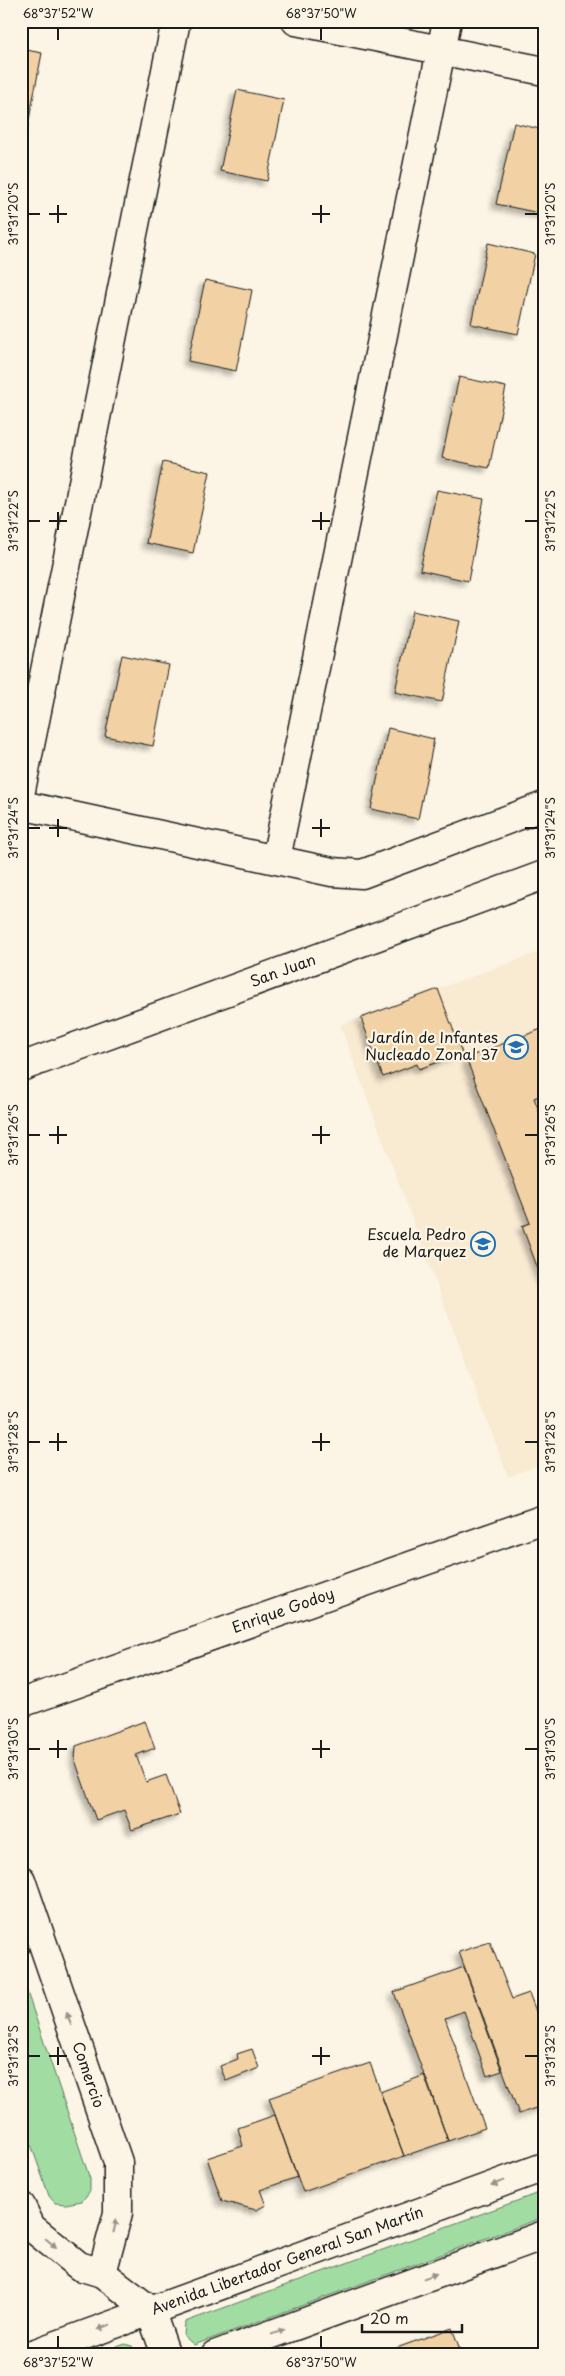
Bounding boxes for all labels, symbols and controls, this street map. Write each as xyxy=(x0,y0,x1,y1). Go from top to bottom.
text: 68°37'52"W xyxy=(23,4,94,22)
text: 68°37'50"W xyxy=(285,4,357,22)
text: 31°31'20"S xyxy=(4,183,22,245)
text: 31°31'20"S xyxy=(541,183,559,245)
text: 31°31'22"S xyxy=(4,490,22,552)
text: 31°31'22"S xyxy=(541,490,559,552)
text: 31°31'24"S xyxy=(4,797,22,859)
text: 31°31'24"S xyxy=(541,797,559,859)
street label: San Juan xyxy=(246,947,319,992)
place label: Jardín de Infantes Nucleado Zonal 37 xyxy=(365,1025,498,1065)
school or university icon: Jardín de Infantes Nucleado Zonal 37 xyxy=(503,1034,529,1060)
text: 31°31'26"S xyxy=(4,1104,22,1166)
text: 31°31'26"S xyxy=(541,1104,559,1166)
place label: Escuela Pedro de Marquez xyxy=(367,1222,466,1262)
school or university icon: Escuela Pedro de Marquez xyxy=(470,1231,496,1257)
text: 31°31'28"S xyxy=(4,1411,22,1473)
text: 31°31'28"S xyxy=(541,1411,559,1473)
street label: Enrique Godoy xyxy=(228,1581,337,1638)
text: 31°31'30"S xyxy=(4,1718,22,1780)
text: 31°31'30"S xyxy=(541,1718,559,1780)
one-way arrow xyxy=(65,2012,72,2027)
text: 31°31'32"S xyxy=(4,2025,22,2087)
text: 31°31'32"S xyxy=(541,2025,559,2087)
street label: Comercio xyxy=(67,2038,111,2110)
one-way arrow xyxy=(490,2179,505,2187)
street label: Avenida Libertador General San Martín xyxy=(147,2199,426,2320)
one-way arrow xyxy=(111,2218,119,2233)
one-way arrow xyxy=(44,2238,57,2249)
one-way arrow xyxy=(423,2272,438,2279)
scale bar xyxy=(362,2301,462,2333)
text: 20 m xyxy=(370,2306,409,2329)
one-way arrow xyxy=(96,2323,111,2331)
one-way arrow xyxy=(270,2328,285,2335)
text: 68°37'52"W xyxy=(23,2353,94,2371)
text: 68°37'50"W xyxy=(285,2353,357,2371)

